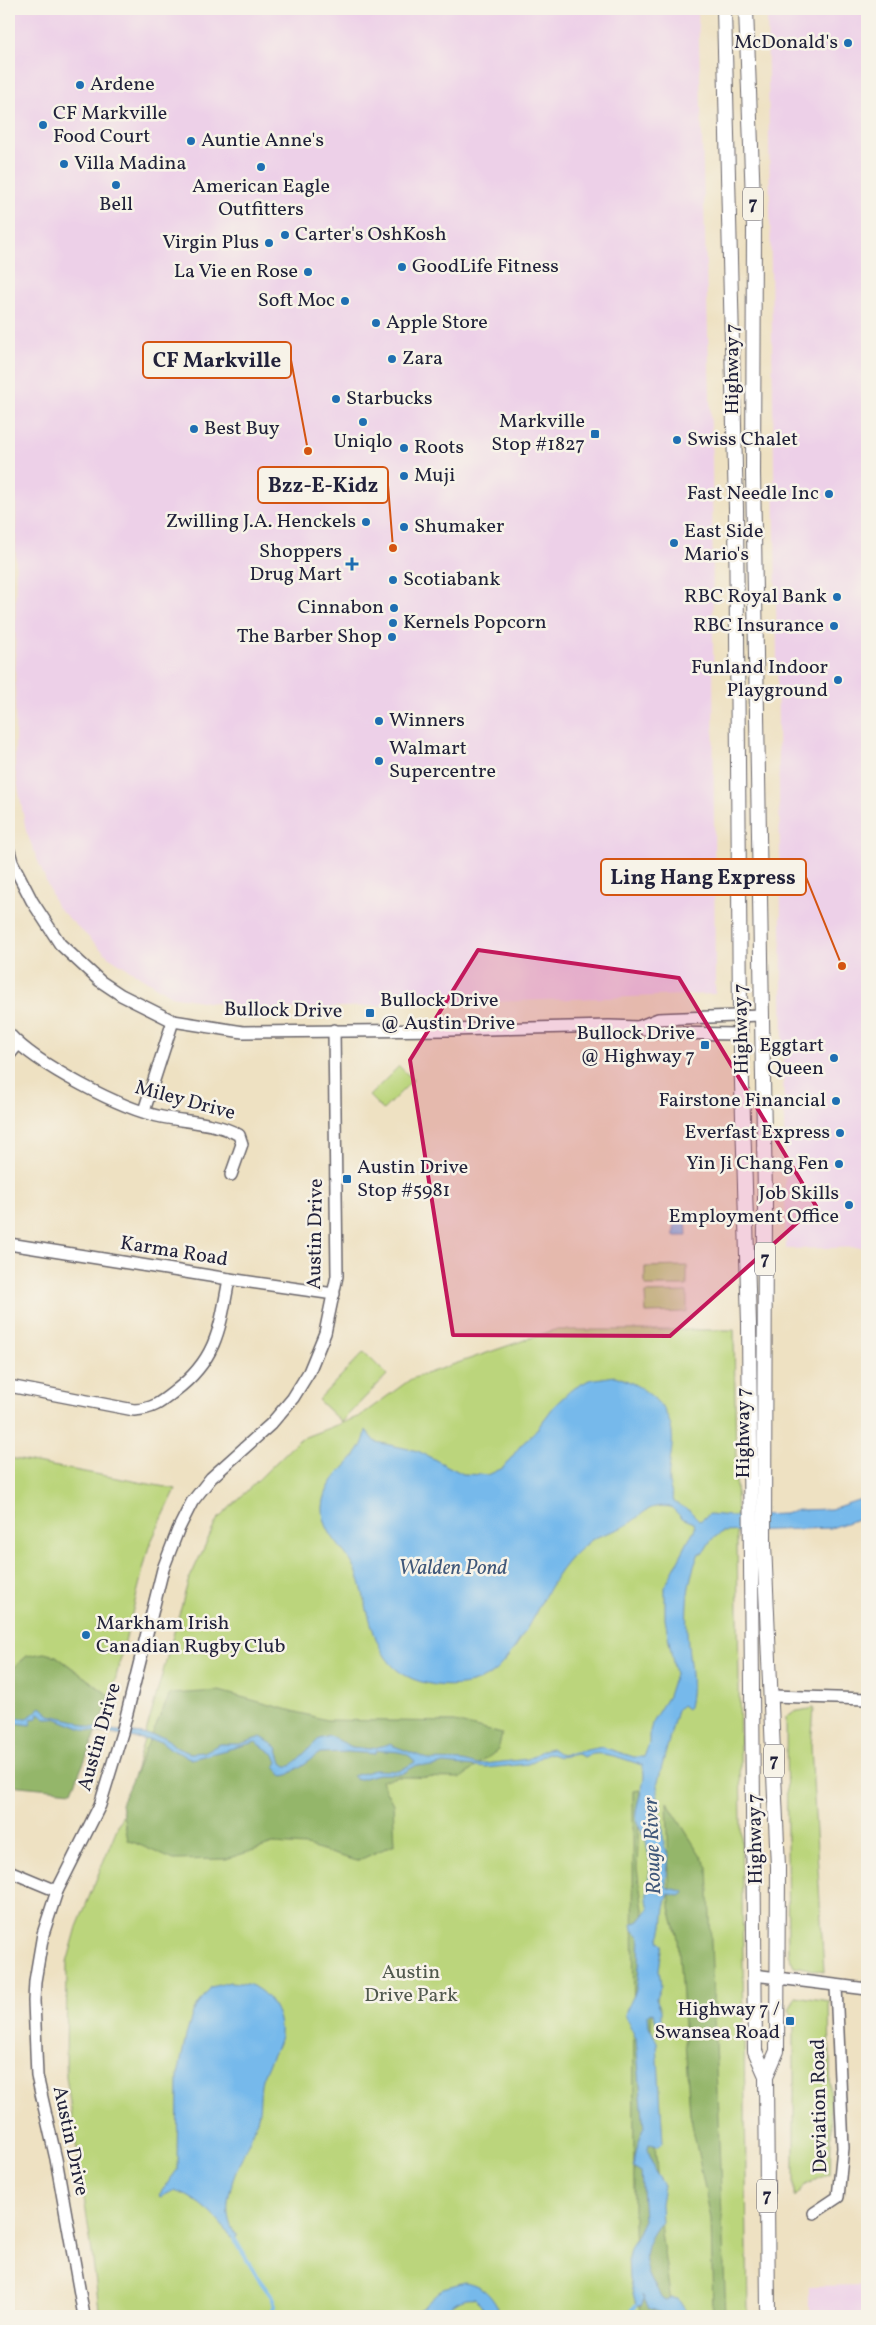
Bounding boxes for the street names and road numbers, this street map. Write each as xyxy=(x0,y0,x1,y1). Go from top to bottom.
road number: 7 xyxy=(743,188,763,220)
street label: Highway 7 xyxy=(719,323,747,415)
street label: Highway 7 xyxy=(727,983,757,1075)
street label: Bullock Drive xyxy=(223,996,343,1026)
street label: Miley Drive xyxy=(132,1074,238,1128)
street label: Austin Drive xyxy=(301,1178,331,1290)
street label: Karma Road xyxy=(118,1230,230,1274)
road number: 7 xyxy=(755,1242,775,1276)
street label: Highway 7 xyxy=(730,1387,758,1479)
street label: Austin Drive xyxy=(71,1680,129,1794)
road number: 7 xyxy=(764,1744,784,1778)
street label: Highway 7 xyxy=(741,1793,771,1885)
street label: Deviation Road xyxy=(805,2038,835,2174)
street label: Austin Drive xyxy=(45,2084,95,2198)
road number: 7 xyxy=(757,2180,777,2212)

